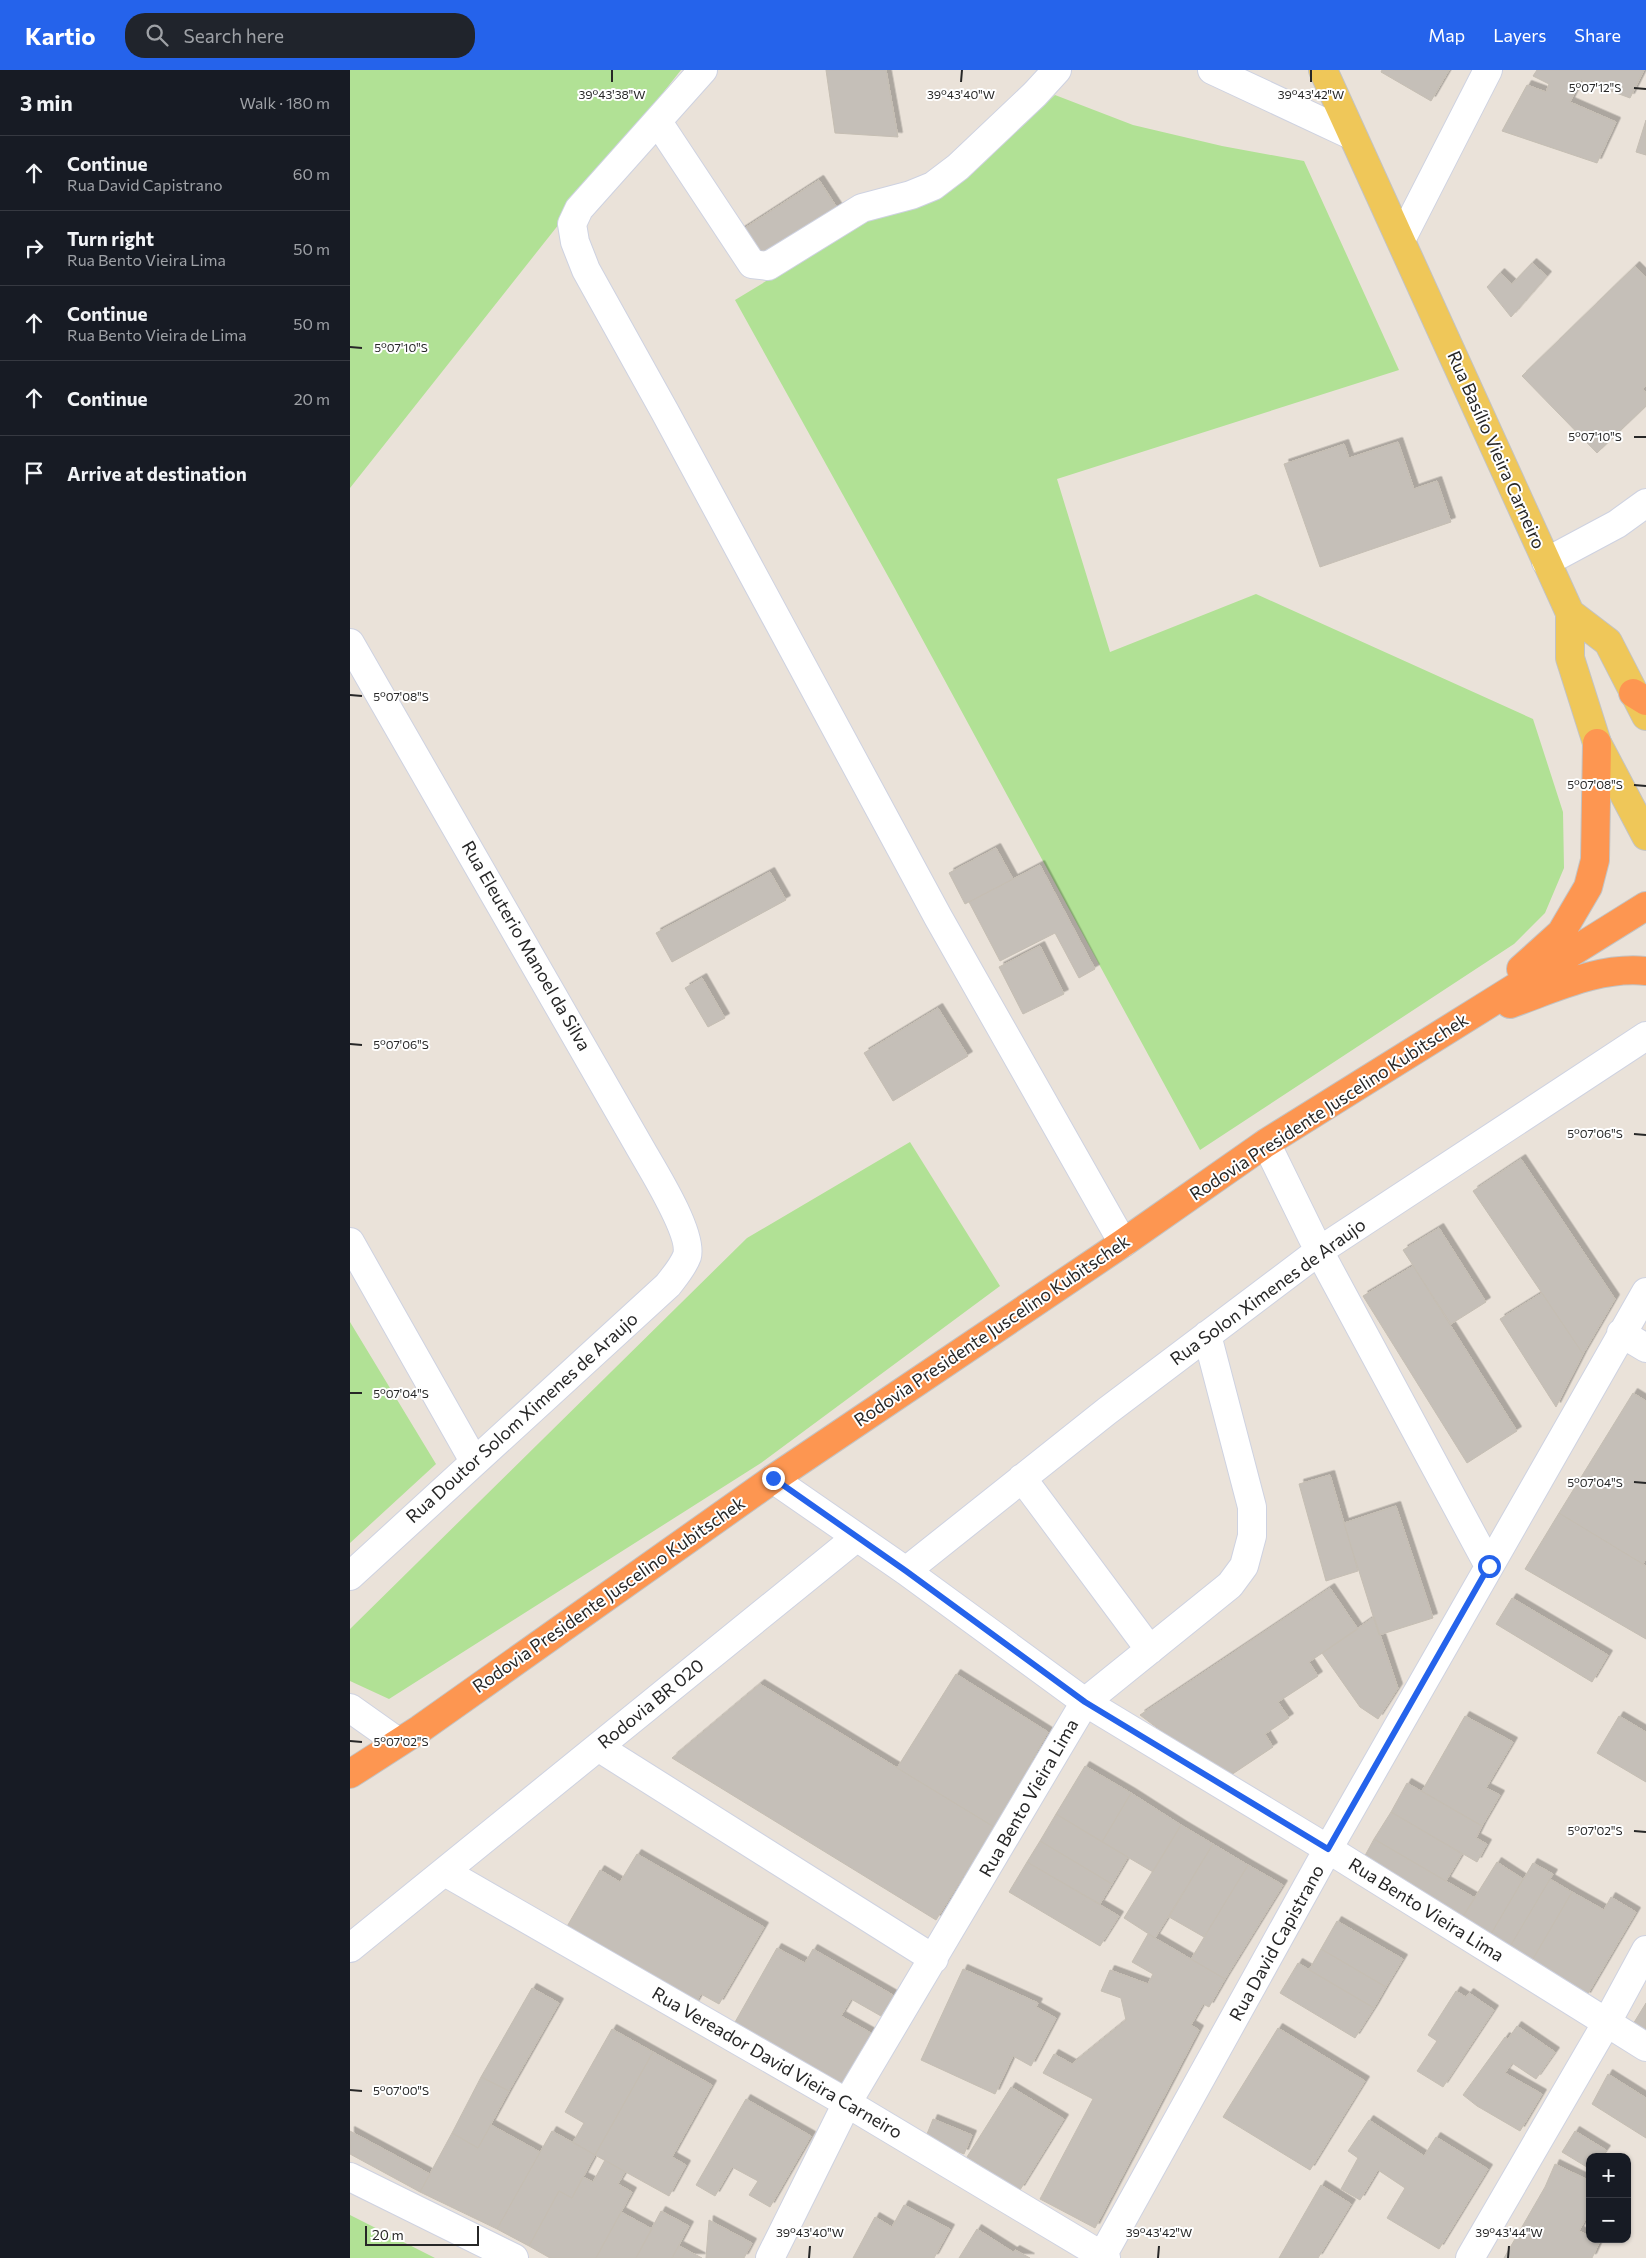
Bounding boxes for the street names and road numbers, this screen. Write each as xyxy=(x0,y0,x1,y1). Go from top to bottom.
street label: Rua Basílio Vieira Carneiro xyxy=(1443,347,1551,552)
street label: Rua Eleuterio Manoel da Silva xyxy=(458,837,596,1054)
street label: Rodovia Presidente Juscelino Kubitschek xyxy=(1185,1008,1472,1205)
street label: Rua Solon Ximenes de Araujo xyxy=(1165,1213,1369,1370)
street label: Rodovia Presidente Juscelino Kubitschek xyxy=(850,1229,1134,1431)
street label: Rua Doutor Solom Ximenes de Araujo xyxy=(401,1307,642,1527)
street label: Rodovia Presidente Juscelino Kubitschek xyxy=(468,1491,749,1697)
street label: Rodovia BR 020 xyxy=(593,1654,708,1753)
street label: Rua Bento Vieira Lima xyxy=(974,1715,1082,1880)
street label: Rua Bento Vieira Lima xyxy=(1345,1852,1508,1966)
street label: Rua David Capistrano xyxy=(1224,1861,1328,2024)
street label: Rua Vereador David Vieira Carneiro xyxy=(649,1981,906,2143)

